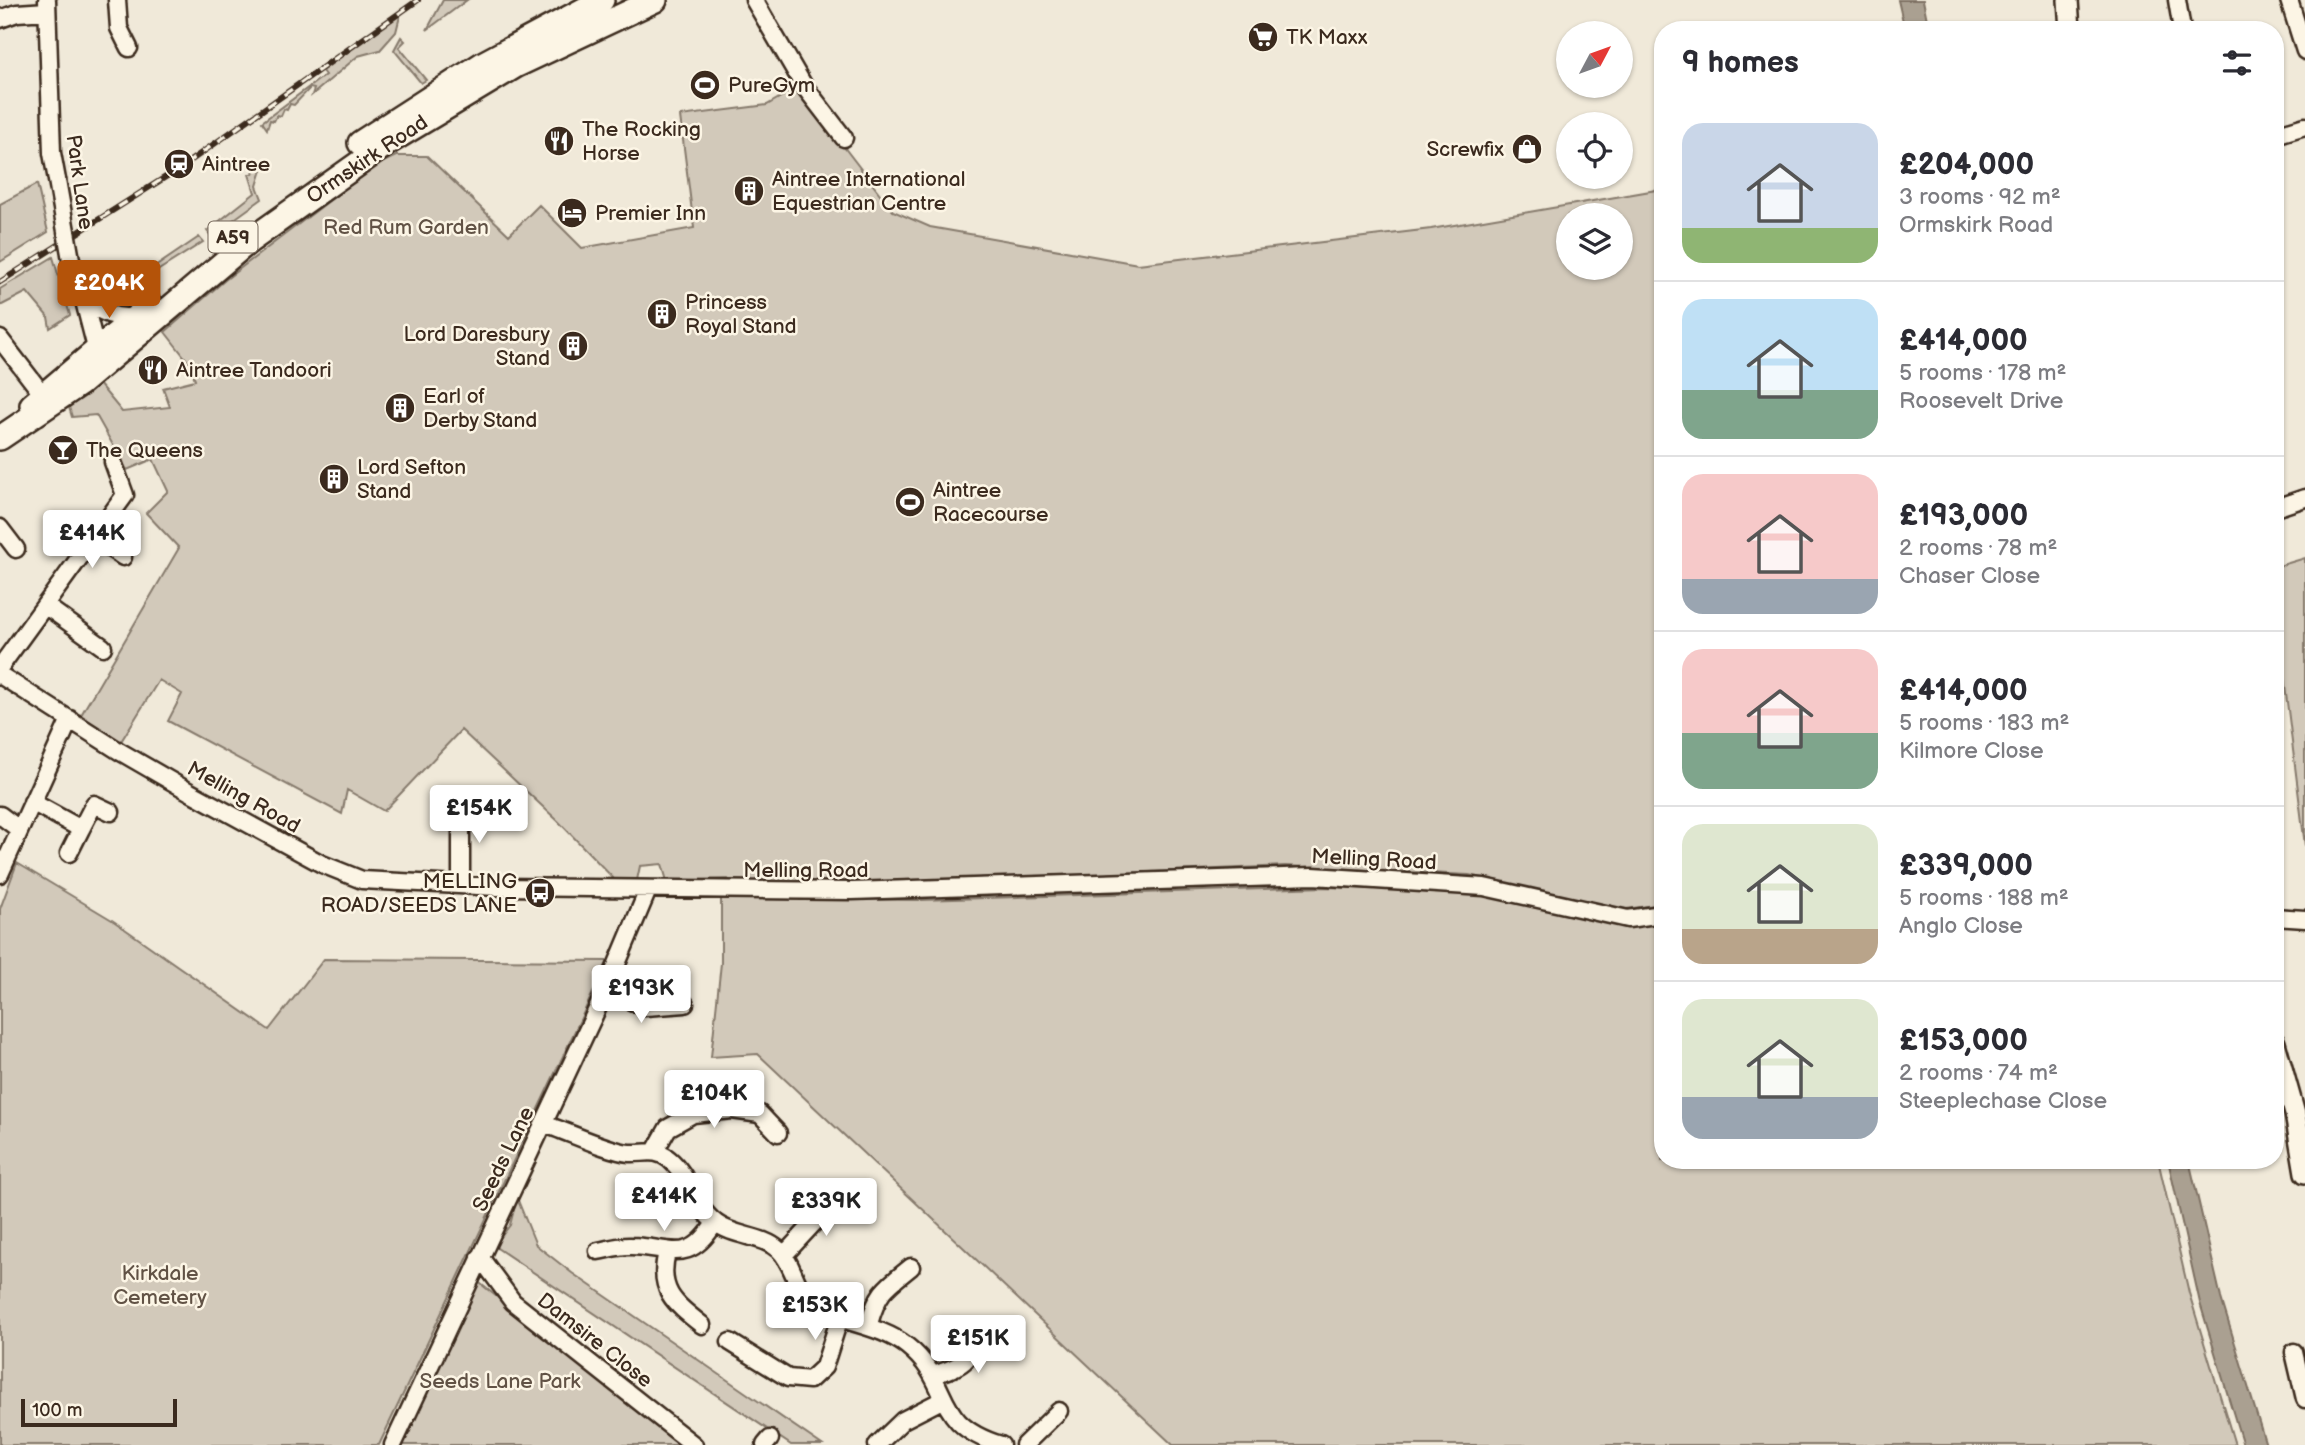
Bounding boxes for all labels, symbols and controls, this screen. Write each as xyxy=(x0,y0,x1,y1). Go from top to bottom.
supermarket icon: TK Maxx xyxy=(1246,20,1280,54)
north arrow xyxy=(1556,21,1633,98)
map controls xyxy=(1556,21,1633,280)
place label: TK Maxx xyxy=(1286,25,1368,50)
icon: filters xyxy=(2218,44,2256,82)
text: 9 homes xyxy=(1682,45,1799,81)
sports icon: PureGym xyxy=(688,68,722,102)
place label: PureGym xyxy=(728,73,815,98)
street label: Ormskirk Road xyxy=(302,110,433,209)
button: locate xyxy=(1556,112,1633,189)
place label: The Rocking Horse xyxy=(582,117,701,166)
restaurant icon: The Rocking Horse xyxy=(542,124,576,158)
shop icon: Screwfix xyxy=(1510,132,1544,166)
street label: Park Lane xyxy=(60,133,99,231)
place label: Screwfix xyxy=(1426,137,1504,162)
station icon: Aintree xyxy=(162,147,196,181)
text: £204,000 xyxy=(1899,147,2034,183)
icon: home xyxy=(1738,151,1822,235)
place label: Aintree xyxy=(202,152,270,177)
place label: Aintree International Equestrian Centre xyxy=(772,167,965,216)
building icon: Aintree International Equestrian Centre xyxy=(732,174,766,208)
text: 3 rooms · 92 m² xyxy=(1899,183,2061,211)
hotel icon: Premier Inn xyxy=(555,196,589,230)
place label: Premier Inn xyxy=(595,201,706,226)
button: layers xyxy=(1556,203,1633,280)
text: Ormskirk Road xyxy=(1899,211,2053,239)
park label: Red Rum Garden xyxy=(323,215,489,240)
road number: A59 xyxy=(208,221,258,252)
pin: £204K xyxy=(60,260,158,320)
text: £204K xyxy=(73,269,145,297)
place label: Princess Royal Stand xyxy=(685,290,797,339)
building icon: Princess Royal Stand xyxy=(645,297,679,331)
place label: Lord Daresbury Stand xyxy=(403,322,550,371)
text: £414,000 xyxy=(1899,323,2028,359)
icon: home xyxy=(1738,327,1822,411)
building icon: Lord Daresbury Stand xyxy=(556,329,590,363)
restaurant icon: Aintree Tandoori xyxy=(136,353,170,387)
place label: Aintree Tandoori xyxy=(176,358,332,383)
text: 5 rooms · 178 m² xyxy=(1899,359,2067,387)
place label: Earl of Derby Stand xyxy=(423,384,537,433)
text: Roosevelt Drive xyxy=(1899,387,2063,415)
building icon: Earl of Derby Stand xyxy=(383,391,417,425)
bar icon: The Queens xyxy=(46,433,80,467)
place label: The Queens xyxy=(86,438,203,463)
place label: Lord Sefton Stand xyxy=(357,455,466,504)
building icon: Lord Sefton Stand xyxy=(317,462,351,496)
place label: Aintree Racecourse xyxy=(933,478,1048,527)
sports icon: Aintree Racecourse xyxy=(893,485,927,519)
text: £193,000 xyxy=(1899,498,2028,534)
icon: home xyxy=(1738,502,1822,586)
pin: £414K xyxy=(43,510,141,570)
text: £414K xyxy=(59,519,125,547)
text: 2 rooms · 78 m² xyxy=(1899,534,2057,562)
text: Chaser Close xyxy=(1899,562,2040,590)
text: £414,000 xyxy=(1899,673,2028,709)
icon: home xyxy=(1738,677,1822,761)
text: 5 rooms · 183 m² xyxy=(1899,709,2069,737)
text: Kilmore Close xyxy=(1899,737,2044,765)
street label: Melling Road xyxy=(183,756,305,839)
pin: £154K xyxy=(430,786,528,845)
text: £154K xyxy=(446,794,512,822)
street label: Melling Road xyxy=(1311,844,1437,875)
text: £339,000 xyxy=(1899,848,2033,884)
icon: home xyxy=(1738,852,1822,936)
street label: Melling Road xyxy=(743,858,869,883)
place label: MELLING ROAD/SEEDS LANE xyxy=(321,869,517,918)
bus stop icon: MELLING ROAD/SEEDS LANE xyxy=(523,876,557,910)
text: 5 rooms · 188 m² xyxy=(1899,884,2069,912)
text: Anglo Close xyxy=(1899,912,2023,940)
pin: £193K xyxy=(592,965,690,1025)
text: £193K xyxy=(608,974,674,1002)
text: £153,000 xyxy=(1899,1023,2028,1059)
icon: home xyxy=(1738,1027,1822,1111)
text: 2 rooms · 74 m² xyxy=(1899,1059,2058,1087)
pin: £104K xyxy=(665,1070,763,1130)
text: £104K xyxy=(680,1079,748,1107)
text: Steeplechase Close xyxy=(1899,1087,2107,1115)
street label: Seeds Lane xyxy=(467,1103,540,1216)
pin: £414K xyxy=(615,1174,713,1233)
pin: £339K xyxy=(777,1178,875,1238)
text: £414K xyxy=(631,1182,697,1210)
text: £339K xyxy=(791,1187,861,1215)
park label: Kirkdale Cemetery xyxy=(113,1261,207,1310)
pin: £153K xyxy=(766,1282,864,1342)
street label: Damsire Close xyxy=(532,1288,657,1393)
text: £153K xyxy=(782,1291,848,1319)
pin: £151K xyxy=(929,1316,1027,1375)
text: £151K xyxy=(947,1324,1009,1352)
park label: Seeds Lane Park xyxy=(419,1369,581,1394)
scale bar xyxy=(21,1396,177,1428)
text: 100 m xyxy=(32,1399,83,1422)

